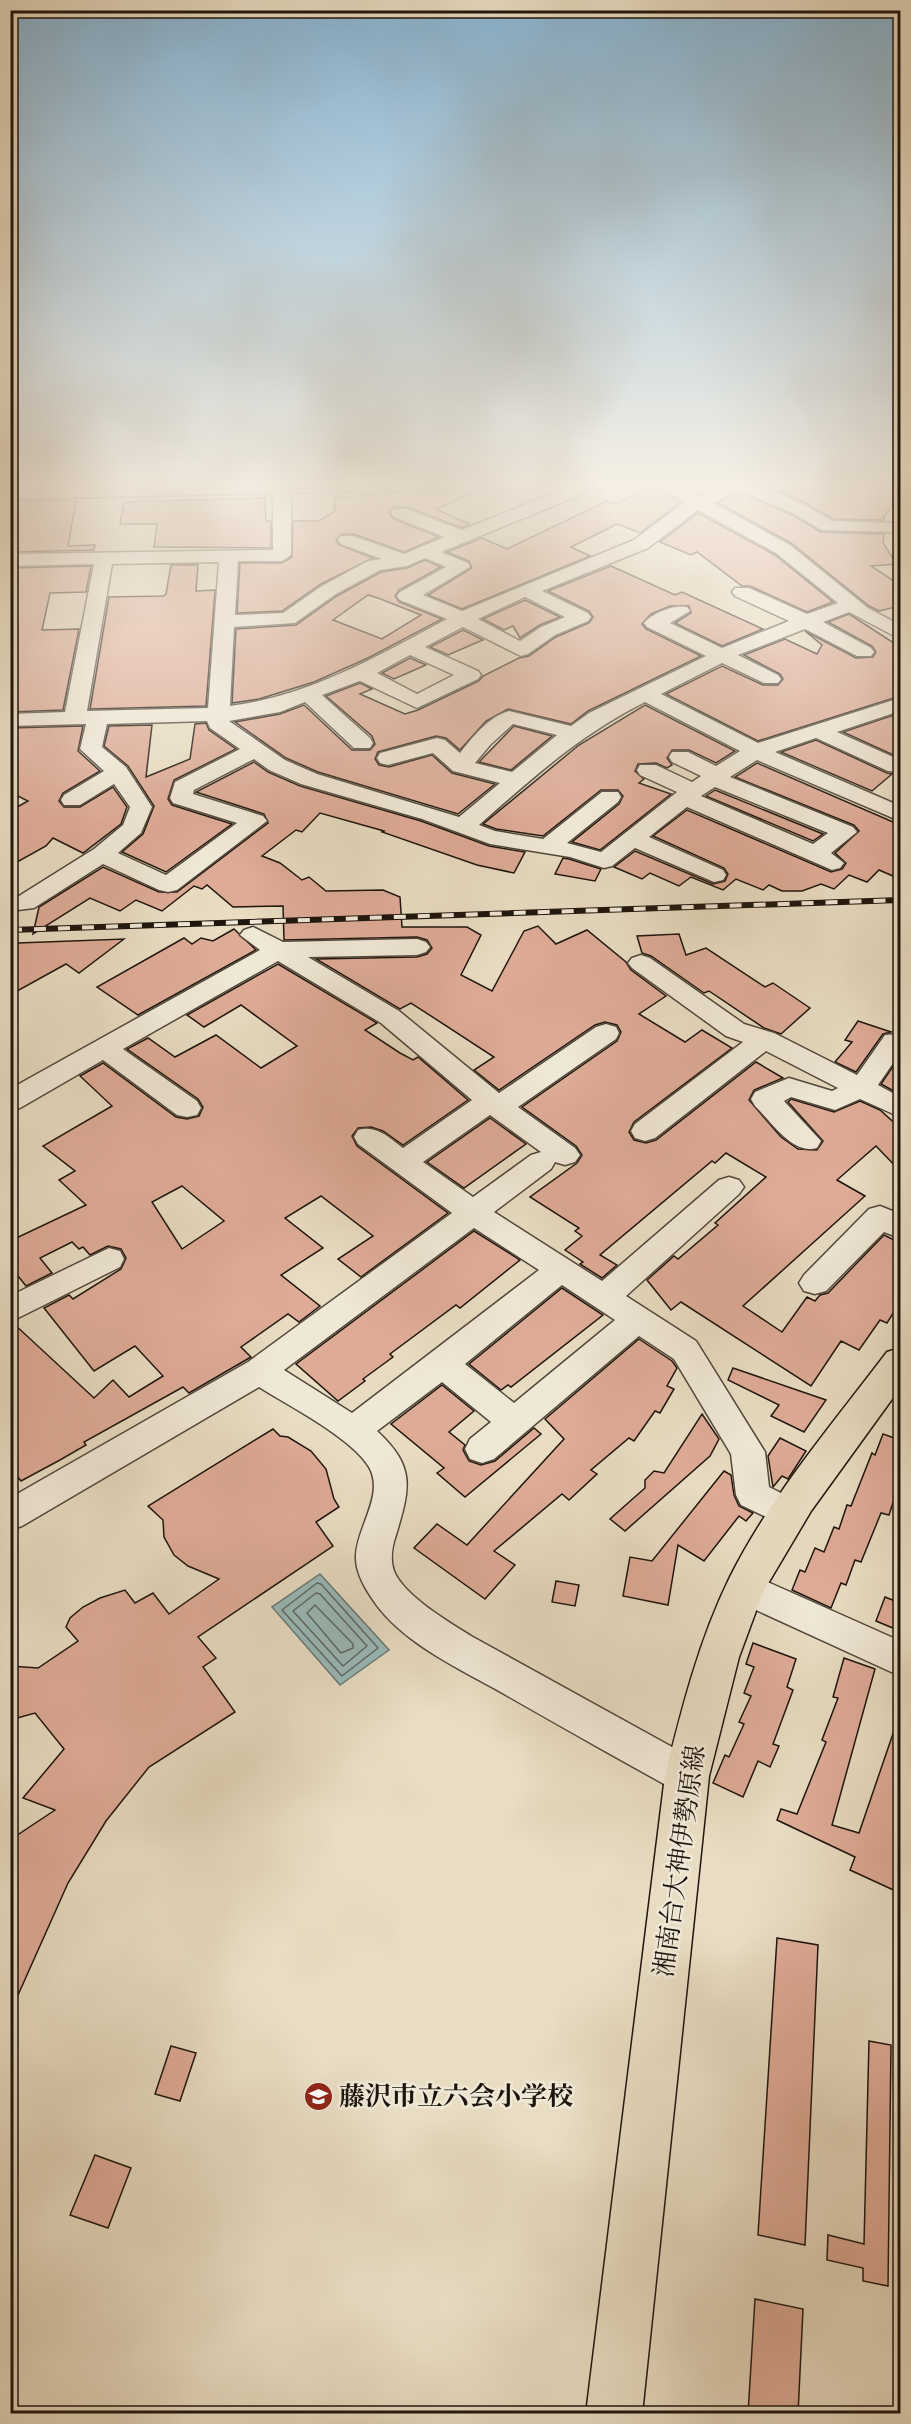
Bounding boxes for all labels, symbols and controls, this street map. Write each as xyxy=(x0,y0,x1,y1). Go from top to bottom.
street label: 湘南台大神伊勢原線 xyxy=(647,1743,711,1979)
school or university icon: 藤沢市立六会小学校 xyxy=(302,2080,334,2112)
place label: 藤沢市立六会小学校 xyxy=(339,2080,573,2112)

